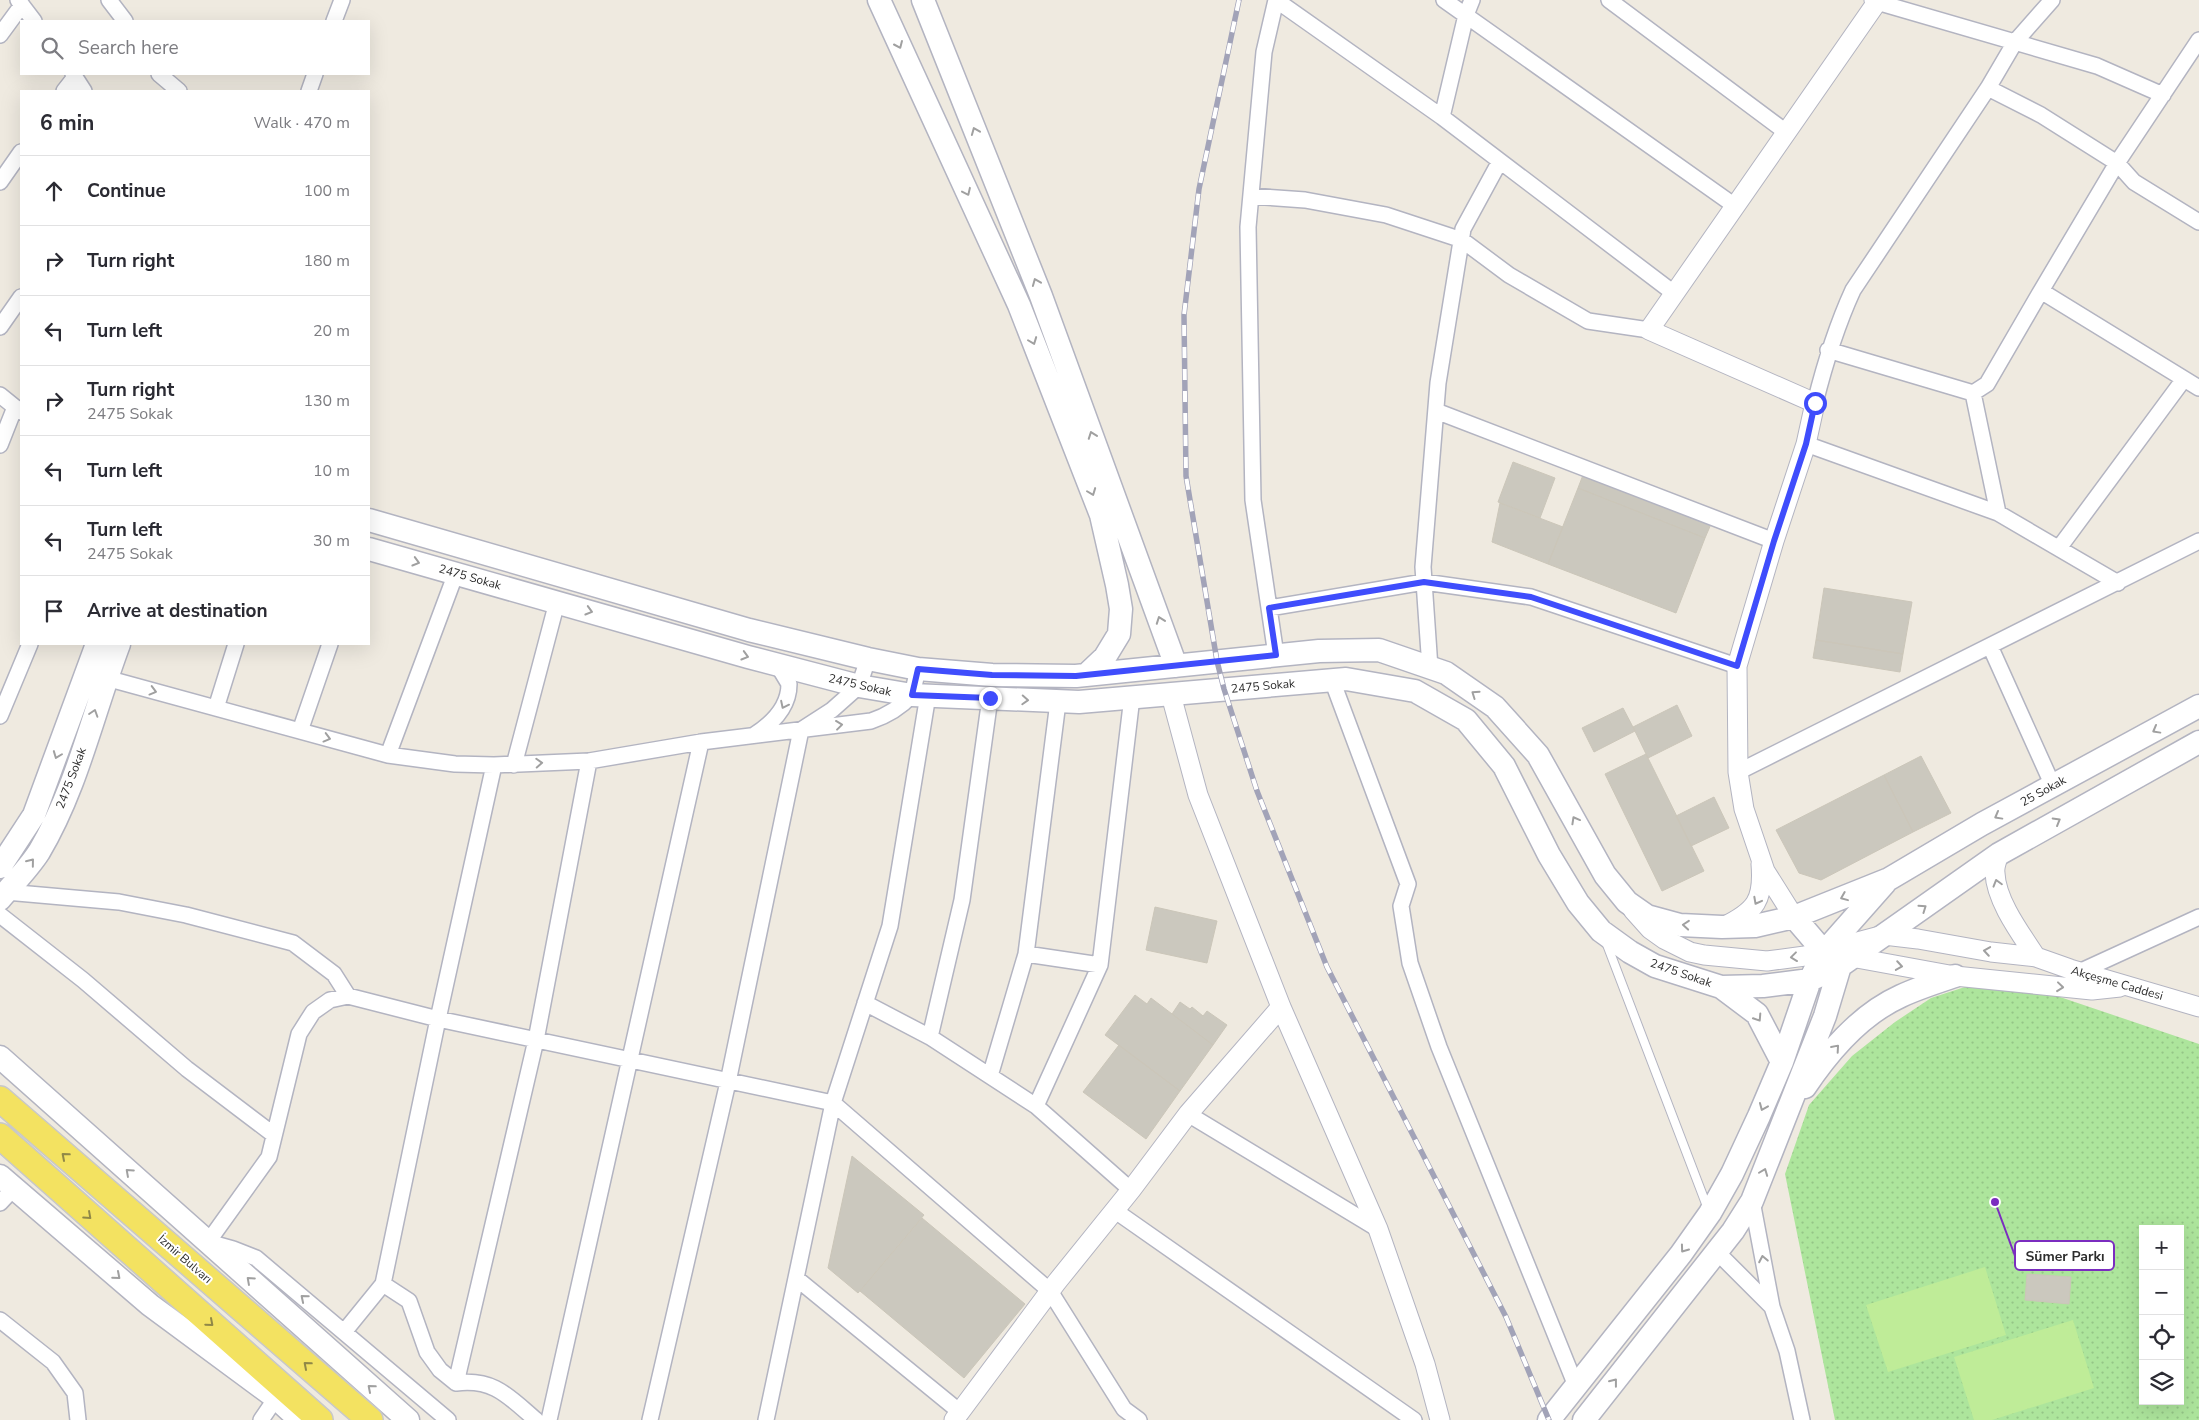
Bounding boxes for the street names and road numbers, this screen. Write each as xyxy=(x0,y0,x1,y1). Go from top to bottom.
street label: 2475 Sokak xyxy=(437,560,504,594)
street label: 2475 Sokak xyxy=(827,670,894,700)
street label: 2475 Sokak xyxy=(1230,675,1297,697)
street label: 2475 Sokak xyxy=(52,744,90,811)
street label: 25 Sokak xyxy=(2017,771,2070,810)
street label: 2475 Sokak xyxy=(1648,955,1715,991)
street label: Akçeşme Caddesi xyxy=(2069,962,2165,1004)
street label: İzmir Bulvarı xyxy=(155,1231,215,1287)

